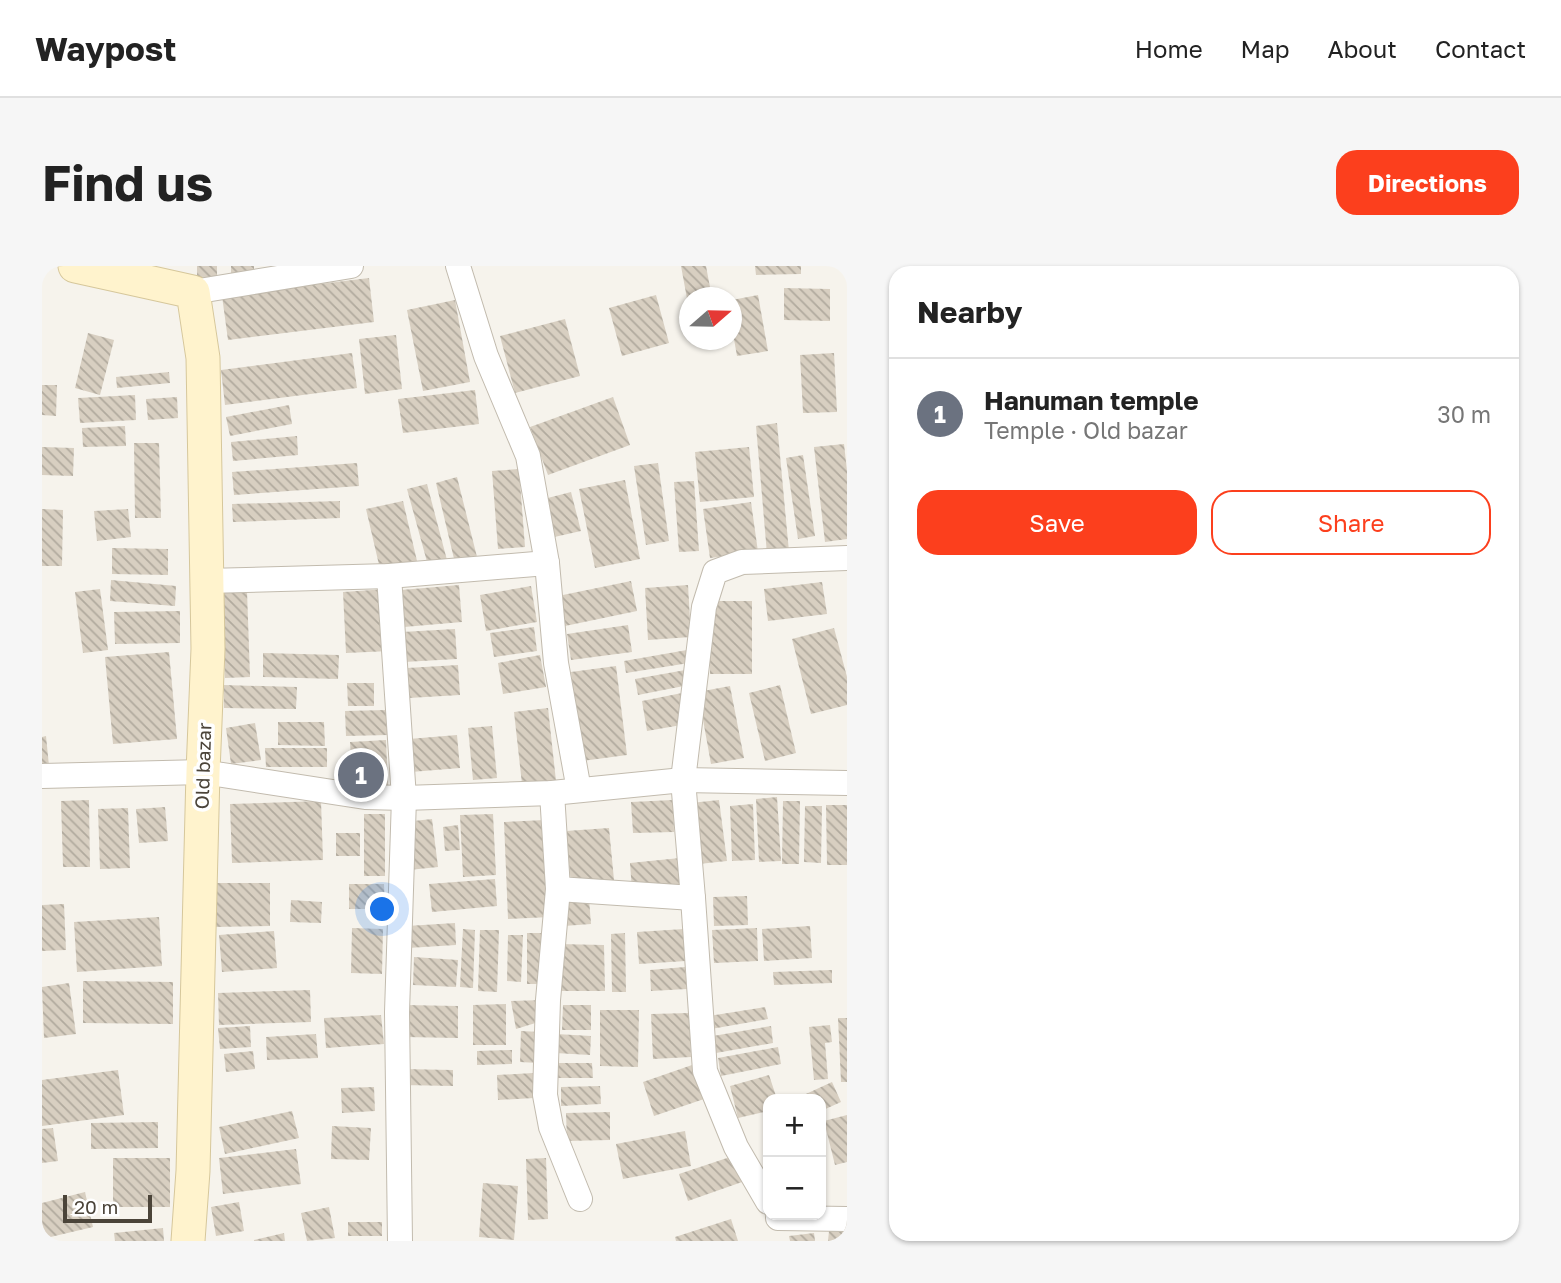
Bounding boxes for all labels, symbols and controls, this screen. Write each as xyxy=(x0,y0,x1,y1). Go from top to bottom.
text: Waypost xyxy=(35,29,176,68)
text: Home xyxy=(1135,34,1203,63)
text: Map xyxy=(1241,34,1290,63)
text: About xyxy=(1328,34,1397,63)
text: Contact xyxy=(1435,34,1526,63)
button: Directions xyxy=(1336,150,1519,215)
text: Find us xyxy=(42,153,213,212)
north arrow xyxy=(679,287,742,350)
text: Nearby xyxy=(917,294,1022,330)
text: Hanuman temple xyxy=(984,385,1199,416)
text: 1 xyxy=(934,400,946,428)
text: 30 m xyxy=(1437,400,1491,428)
text: Temple · Old bazar xyxy=(984,416,1188,444)
button: Save xyxy=(917,490,1197,555)
button: Share xyxy=(1211,490,1491,555)
street label: Old bazar xyxy=(189,722,216,810)
pin: 1 xyxy=(338,749,384,801)
your location xyxy=(365,892,399,926)
map controls xyxy=(763,1094,826,1220)
button: + xyxy=(763,1094,826,1157)
button: − xyxy=(763,1157,826,1220)
scale bar xyxy=(63,1192,152,1224)
text: 20 m xyxy=(74,1195,118,1218)

